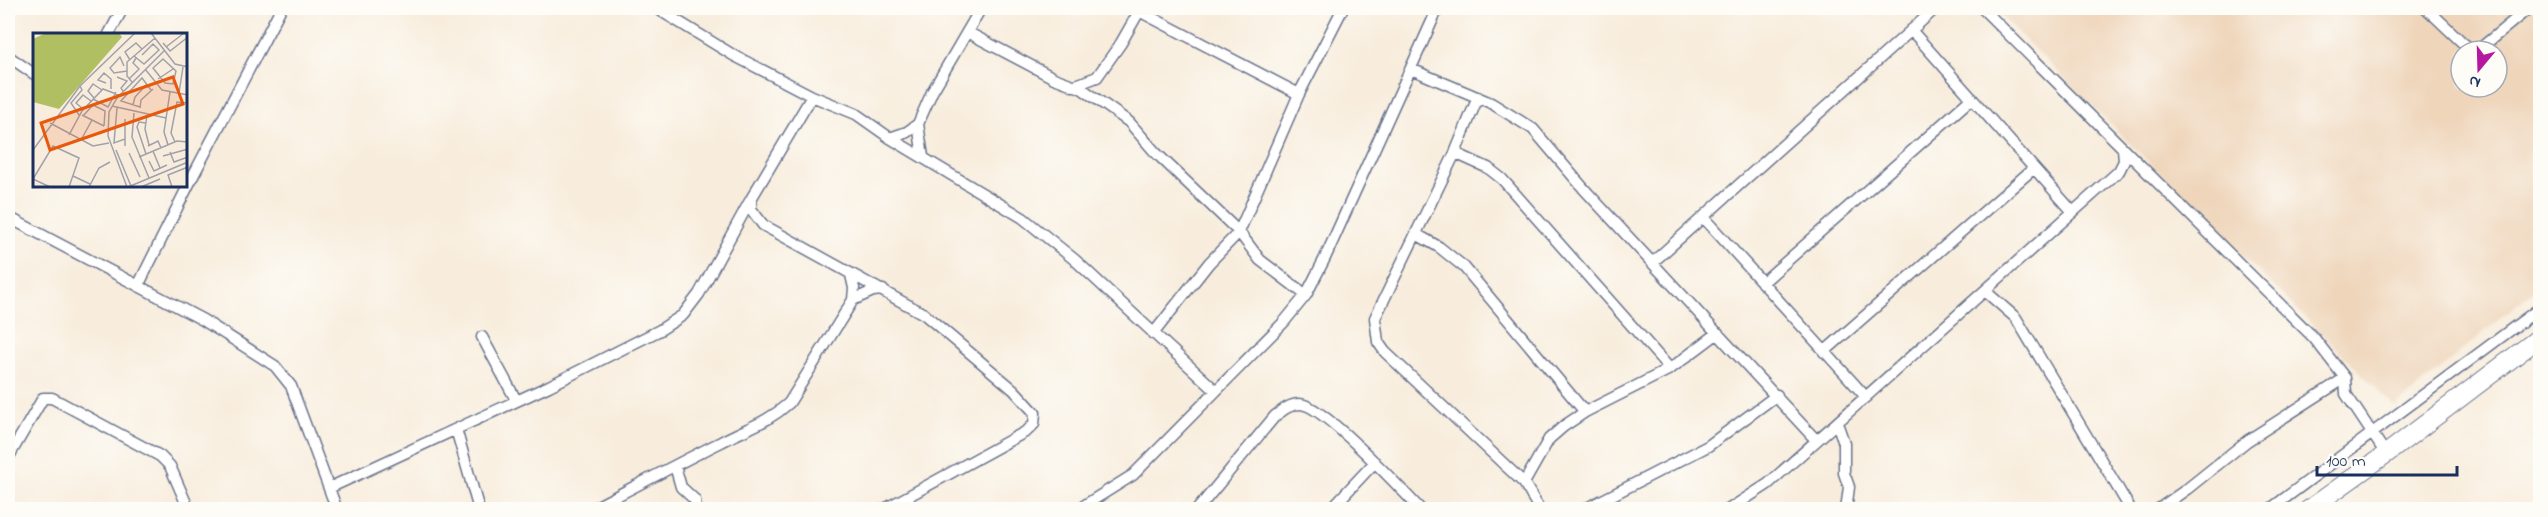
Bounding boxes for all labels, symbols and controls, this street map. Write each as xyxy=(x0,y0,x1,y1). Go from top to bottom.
inset map xyxy=(33,33,188,188)
north arrow xyxy=(2449,39,2509,99)
text: N xyxy=(2466,68,2484,94)
scale bar xyxy=(2317,439,2456,477)
text: 100 m xyxy=(2326,449,2366,475)

